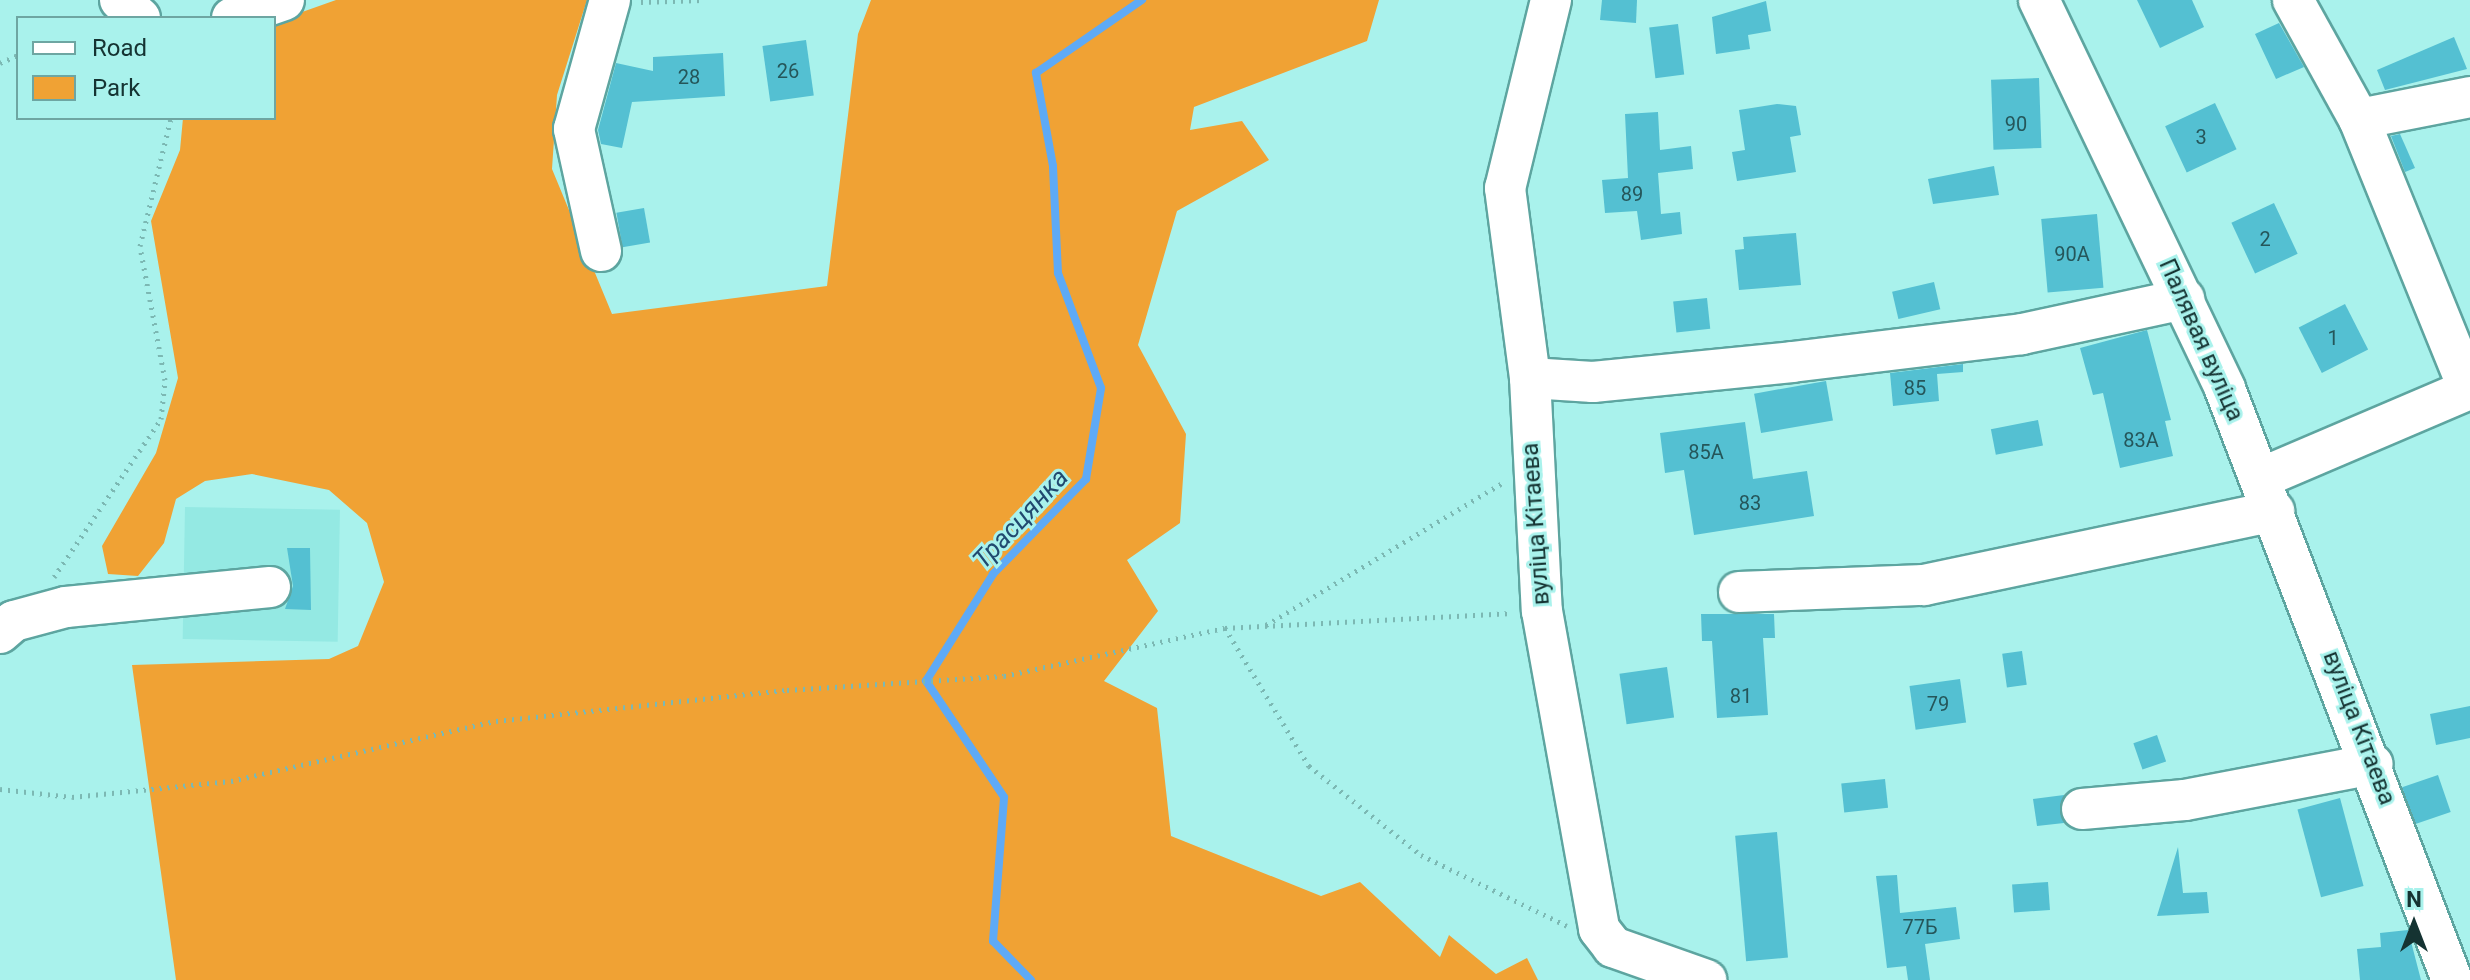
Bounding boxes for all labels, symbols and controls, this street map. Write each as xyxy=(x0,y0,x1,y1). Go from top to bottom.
legend xyxy=(16,16,276,120)
text: Road xyxy=(92,34,147,62)
house number: 26 xyxy=(777,59,799,83)
house number: 28 xyxy=(678,65,700,89)
text: Park xyxy=(92,74,140,102)
house number: 90 xyxy=(2005,112,2027,136)
house number: 3 xyxy=(2195,125,2207,149)
house number: 89 xyxy=(1621,182,1643,206)
house number: 2 xyxy=(2259,227,2271,251)
house number: 90А xyxy=(2054,242,2090,266)
street label: Палявая вуліца xyxy=(2152,254,2250,426)
house number: 1 xyxy=(2327,326,2339,350)
house number: 85 xyxy=(1904,376,1926,400)
house number: 83А xyxy=(2123,428,2159,452)
house number: 85А xyxy=(1688,440,1724,464)
street label: вуліца Кітаева xyxy=(1516,442,1556,606)
water label: Трасцянка xyxy=(967,462,1075,576)
house number: 83 xyxy=(1739,491,1761,515)
street label: вуліца Кітаева xyxy=(2316,647,2402,809)
house number: 81 xyxy=(1730,684,1752,708)
house number: 79 xyxy=(1927,692,1949,716)
north arrow xyxy=(2374,884,2454,964)
text: N xyxy=(2406,887,2422,912)
house number: 77Б xyxy=(1902,915,1938,939)

